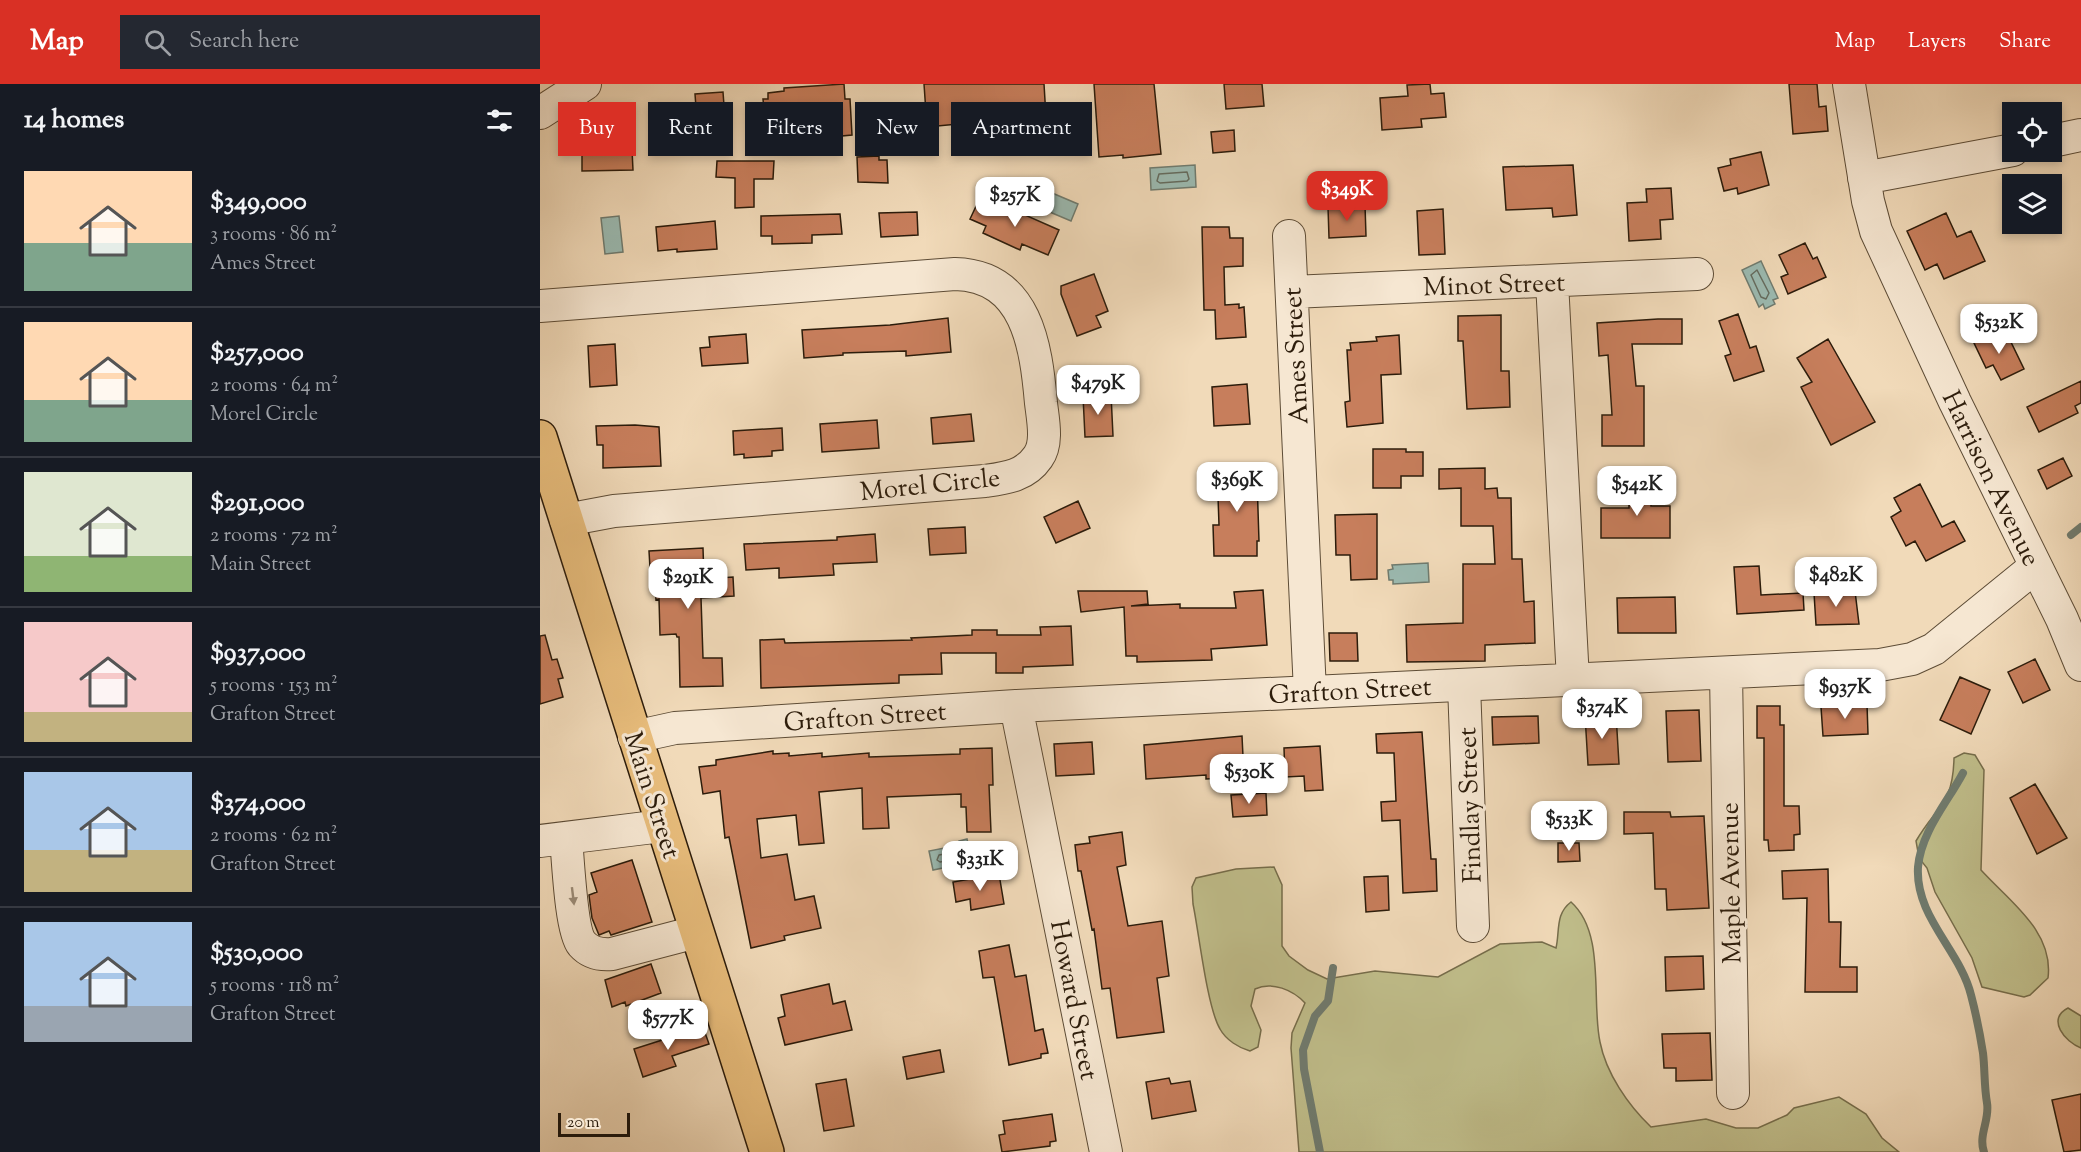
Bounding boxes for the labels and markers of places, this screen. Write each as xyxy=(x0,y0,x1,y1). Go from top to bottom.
pin: $349K xyxy=(1305,171,1389,222)
pin: $257K xyxy=(973,177,1057,228)
pin: $532K xyxy=(1957,304,2041,355)
pin: $479K xyxy=(1056,365,1140,416)
pin: $369K xyxy=(1195,462,1279,513)
pin: $542K xyxy=(1595,466,1679,517)
pin: $482K xyxy=(1794,557,1878,608)
pin: $291K xyxy=(646,559,730,610)
pin: $937K xyxy=(1803,669,1887,720)
pin: $374K xyxy=(1560,689,1644,740)
pin: $530K xyxy=(1207,754,1291,805)
pin: $533K xyxy=(1527,801,1611,852)
pin: $331K xyxy=(938,841,1022,892)
pin: $577K xyxy=(626,1000,710,1051)

